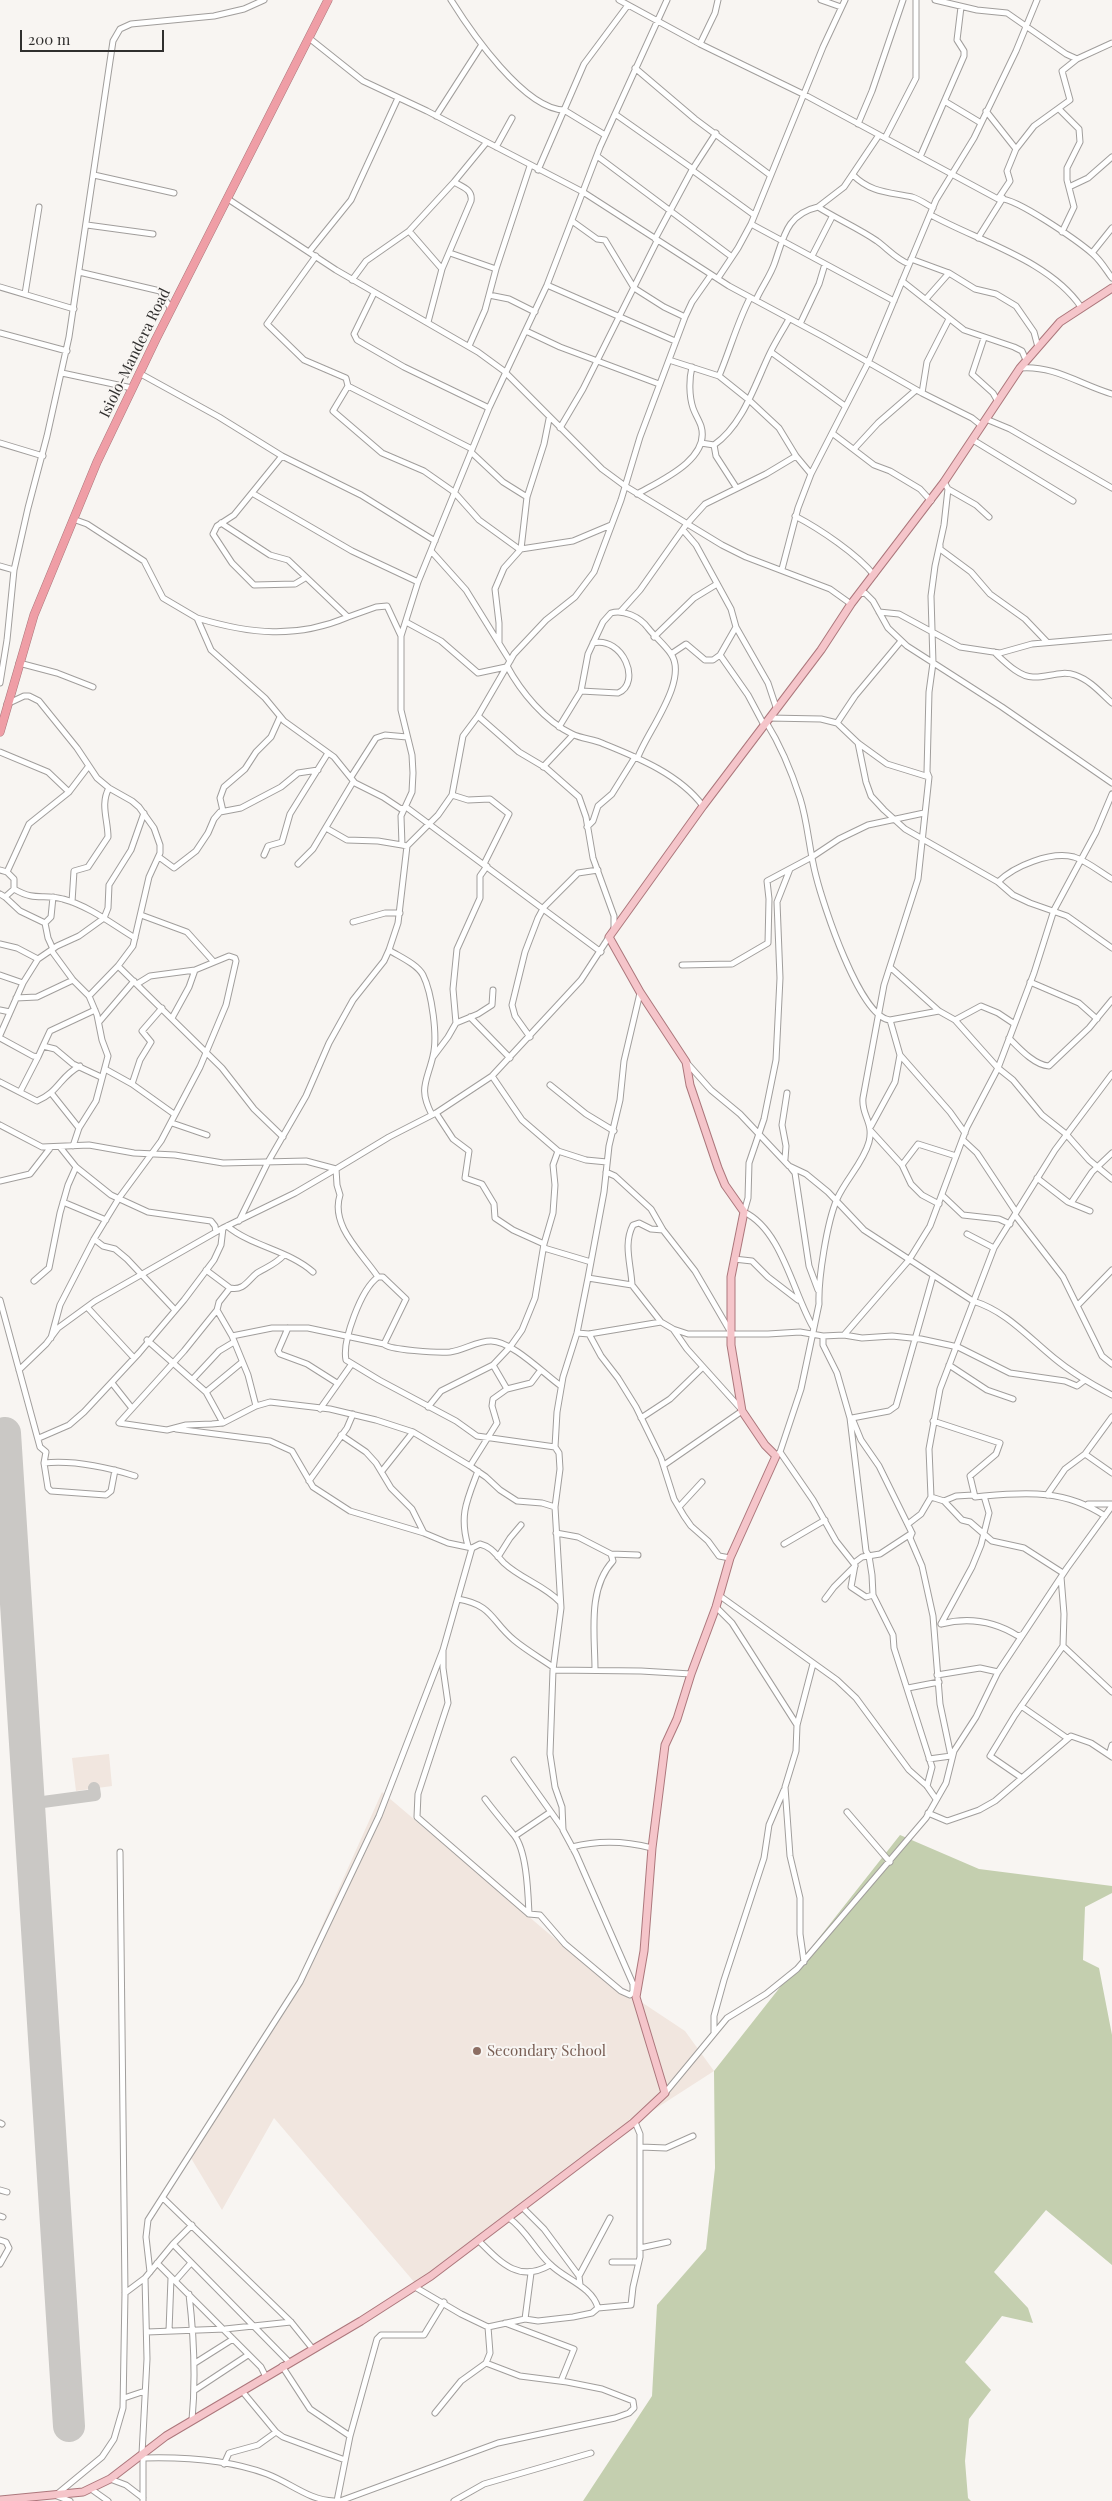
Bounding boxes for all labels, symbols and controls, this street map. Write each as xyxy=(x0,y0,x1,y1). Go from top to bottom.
scale bar xyxy=(22,20,166,52)
text: 200 m xyxy=(28,29,70,49)
street label: Isiolo-Mandera Road xyxy=(96,285,174,421)
place label: Secondary School xyxy=(487,2042,606,2060)
marker: Secondary School xyxy=(471,2045,483,2057)

